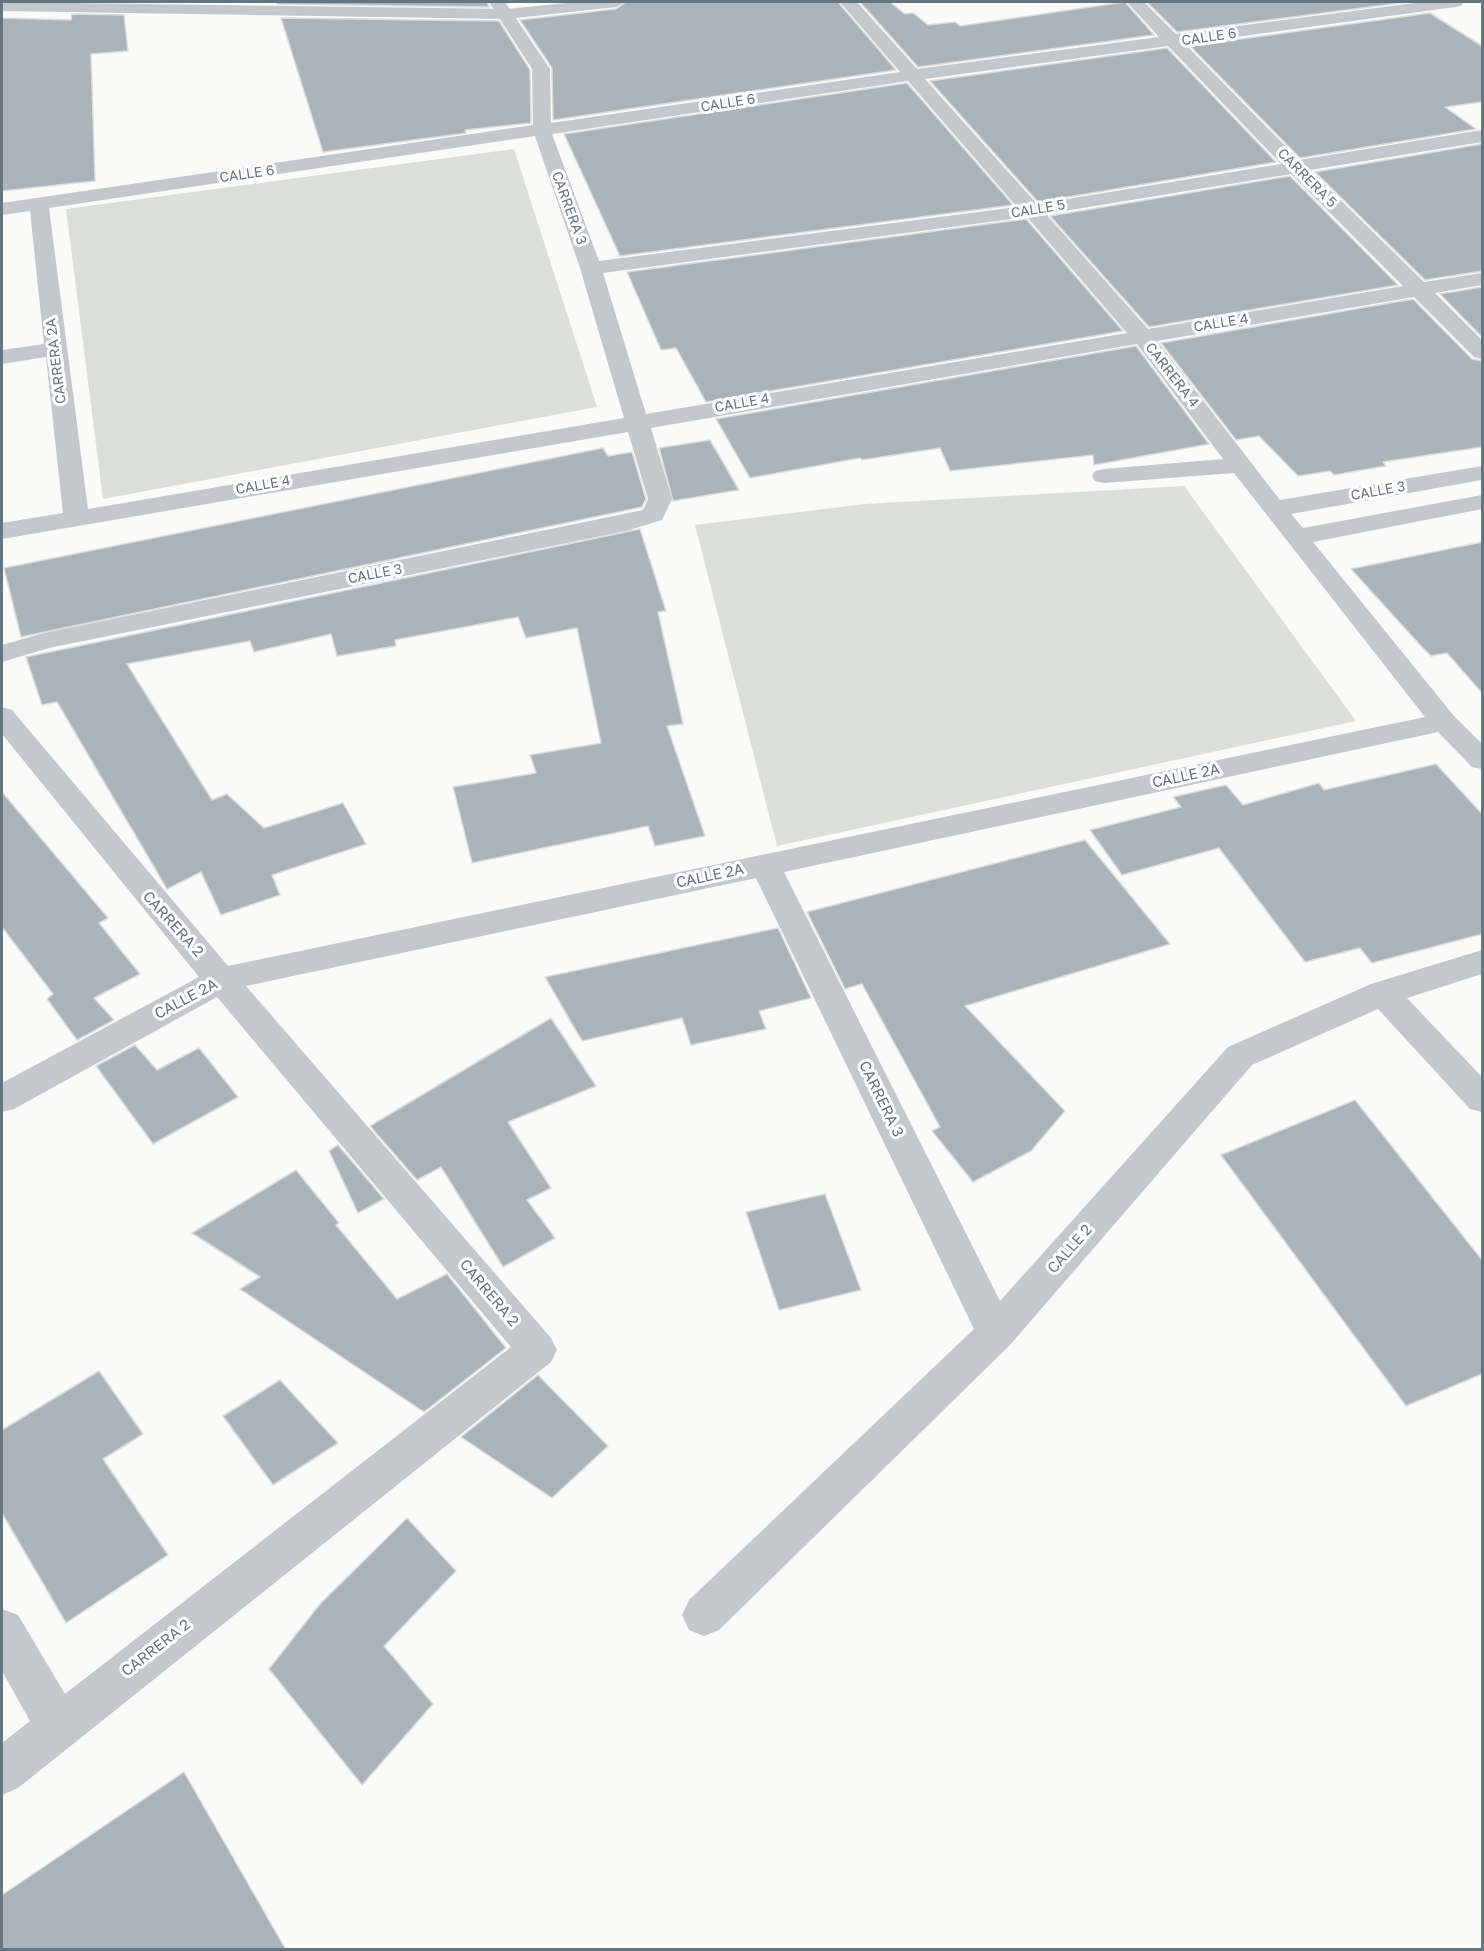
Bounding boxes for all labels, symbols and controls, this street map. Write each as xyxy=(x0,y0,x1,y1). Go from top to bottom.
street label: CALLE 6 xyxy=(1181,25,1237,49)
street label: CALLE 6 xyxy=(699,90,757,116)
street label: CARRERA 5 xyxy=(1274,145,1340,211)
street label: CALLE 6 xyxy=(219,162,275,186)
street label: CARRERA 3 xyxy=(548,169,590,247)
street label: CALLE 5 xyxy=(1010,196,1066,222)
street label: CALLE 4 xyxy=(1192,310,1250,336)
street label: CARRERA 2A xyxy=(42,317,70,405)
street label: CARRERA 4 xyxy=(1142,339,1202,411)
street label: CALLE 4 xyxy=(713,390,771,416)
street label: CALLE 4 xyxy=(234,472,292,498)
street label: CALLE 3 xyxy=(1350,478,1406,504)
street label: CALLE 3 xyxy=(346,561,404,587)
street label: CALLE 2A xyxy=(1151,760,1221,792)
street label: CALLE 2A xyxy=(675,860,745,892)
street label: CARRERA 2 xyxy=(139,887,207,961)
street label: CALLE 2A xyxy=(151,975,221,1023)
street label: CARRERA 3 xyxy=(855,1058,907,1140)
street label: CALLE 2 xyxy=(1044,1221,1096,1277)
street label: CARRERA 2 xyxy=(456,1256,522,1330)
street label: CARRERA 2 xyxy=(118,1616,194,1680)

